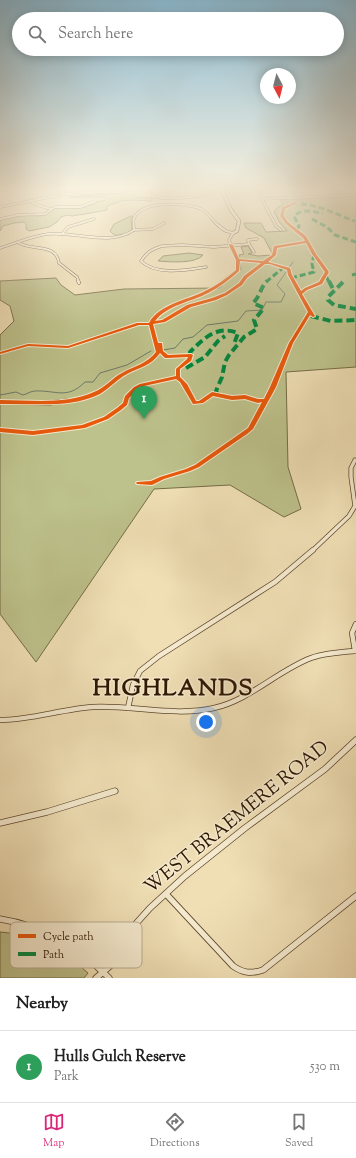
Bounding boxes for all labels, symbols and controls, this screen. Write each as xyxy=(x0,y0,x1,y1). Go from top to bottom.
search box xyxy=(12,12,344,56)
icon: search xyxy=(26,23,48,45)
text: Search here xyxy=(58,24,133,45)
north arrow xyxy=(260,68,296,104)
pin: 1 xyxy=(131,386,157,419)
district label: HIGHLANDS xyxy=(93,672,253,706)
your location xyxy=(196,712,216,732)
street label: WEST BRAEMERE ROAD xyxy=(139,735,335,901)
legend xyxy=(10,922,142,968)
text: Cycle path xyxy=(43,929,94,945)
text: Path xyxy=(43,947,65,963)
text: Nearby xyxy=(16,992,68,1016)
text: Hulls Gulch Reserve xyxy=(54,1047,186,1068)
text: 1 xyxy=(27,1058,31,1076)
text: 530 m xyxy=(310,1058,340,1076)
text: Park xyxy=(54,1068,79,1086)
tab: Map xyxy=(43,1111,65,1151)
tab: Directions xyxy=(150,1111,200,1151)
tab: Saved xyxy=(285,1111,313,1151)

